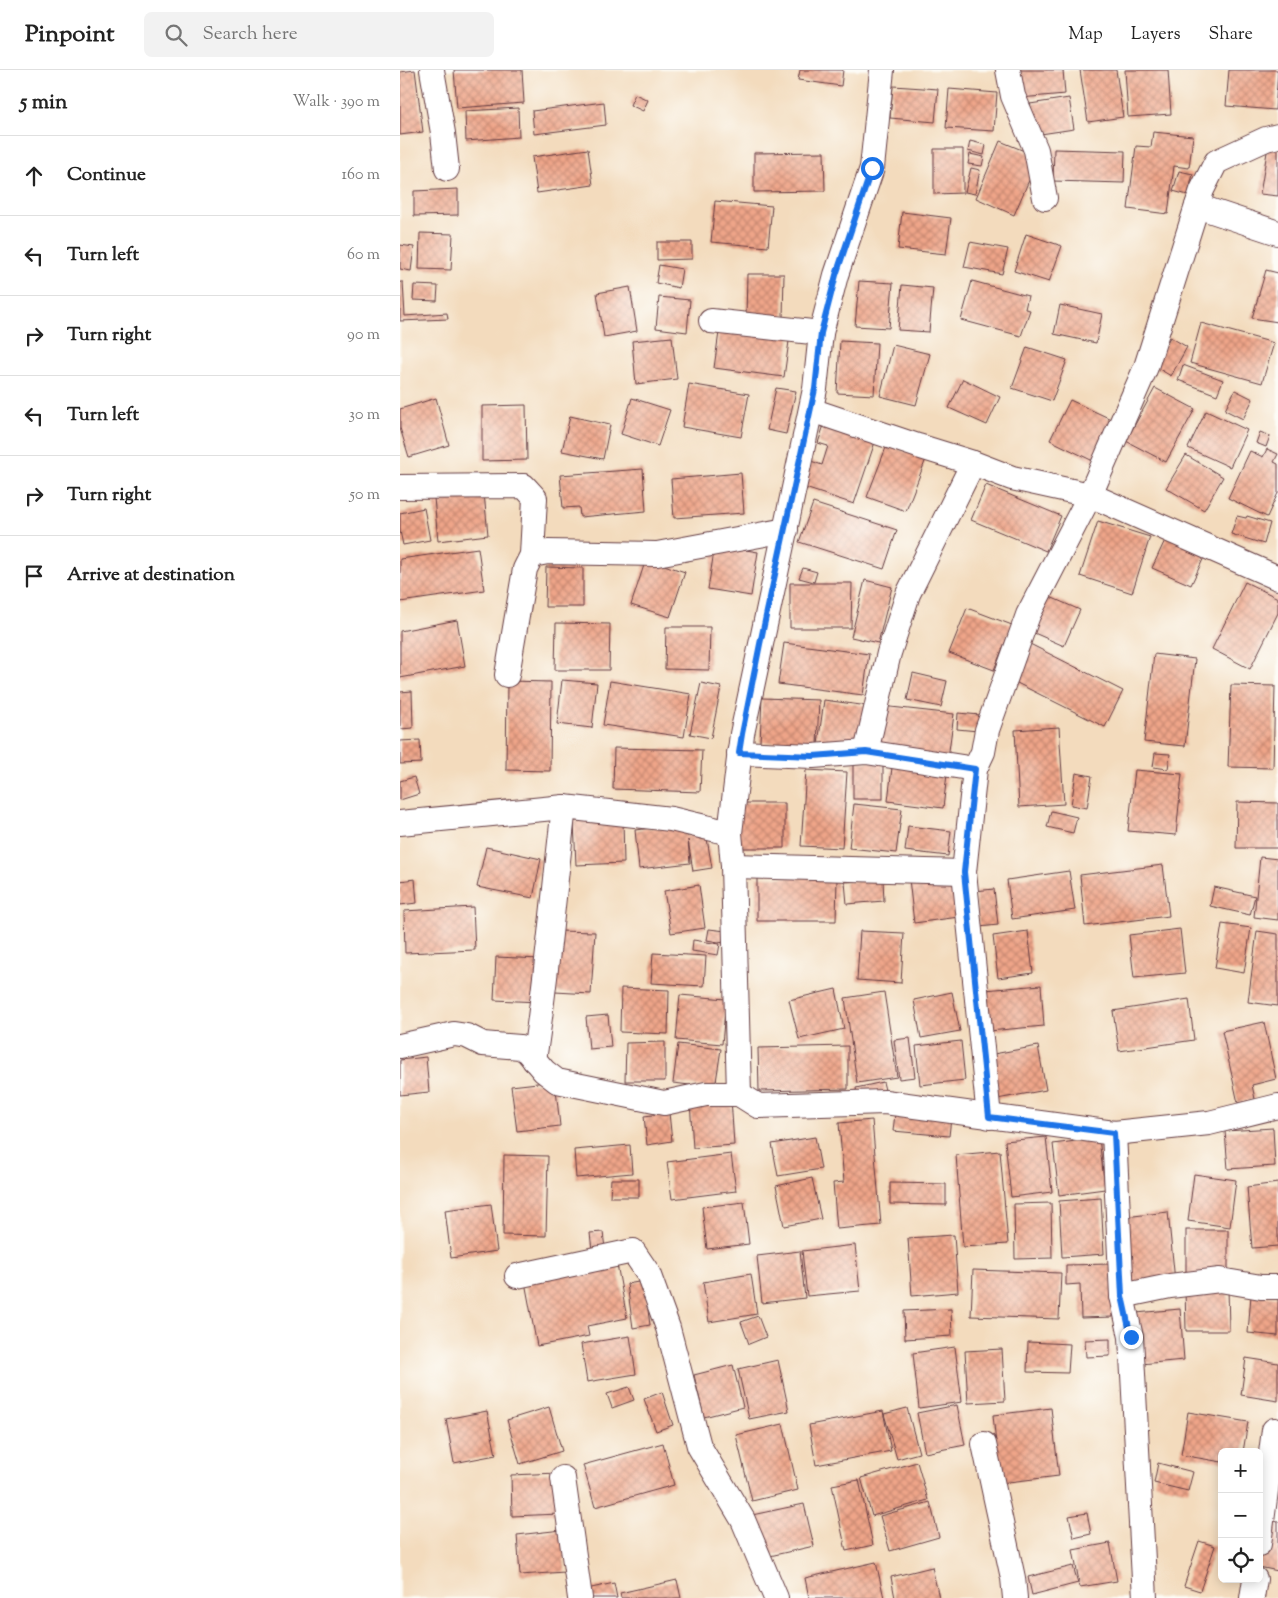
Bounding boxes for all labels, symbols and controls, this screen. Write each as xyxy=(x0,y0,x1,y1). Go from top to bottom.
search box xyxy=(144,12,494,57)
text: Pinpoint xyxy=(25,18,114,52)
icon: search xyxy=(162,21,190,49)
text: Search here xyxy=(202,21,298,48)
text: Map xyxy=(1068,22,1103,48)
text: Layers xyxy=(1131,22,1181,48)
text: Share xyxy=(1209,22,1253,48)
text: 5 min xyxy=(20,88,67,118)
text: Walk · 390 m xyxy=(292,91,380,114)
route start xyxy=(861,157,884,180)
icon: ahead xyxy=(20,162,48,190)
text: Continue xyxy=(67,162,146,189)
text: 160 m xyxy=(342,164,380,187)
icon: left xyxy=(20,242,48,270)
text: Turn left xyxy=(67,242,139,269)
text: 60 m xyxy=(347,244,380,267)
icon: right xyxy=(20,322,48,350)
text: Turn right xyxy=(67,322,151,349)
text: 90 m xyxy=(347,324,380,347)
icon: left xyxy=(20,402,48,430)
text: Turn left xyxy=(67,402,139,429)
text: 30 m xyxy=(349,404,380,427)
icon: right xyxy=(20,482,48,510)
text: Turn right xyxy=(67,482,151,509)
text: 50 m xyxy=(349,484,380,507)
icon: arrive xyxy=(20,562,48,590)
text: Arrive at destination xyxy=(67,562,235,589)
route end xyxy=(1120,1326,1143,1349)
map controls xyxy=(1218,1448,1263,1583)
button: + xyxy=(1218,1448,1263,1493)
button: − xyxy=(1218,1493,1263,1538)
button: locate xyxy=(1218,1538,1263,1583)

